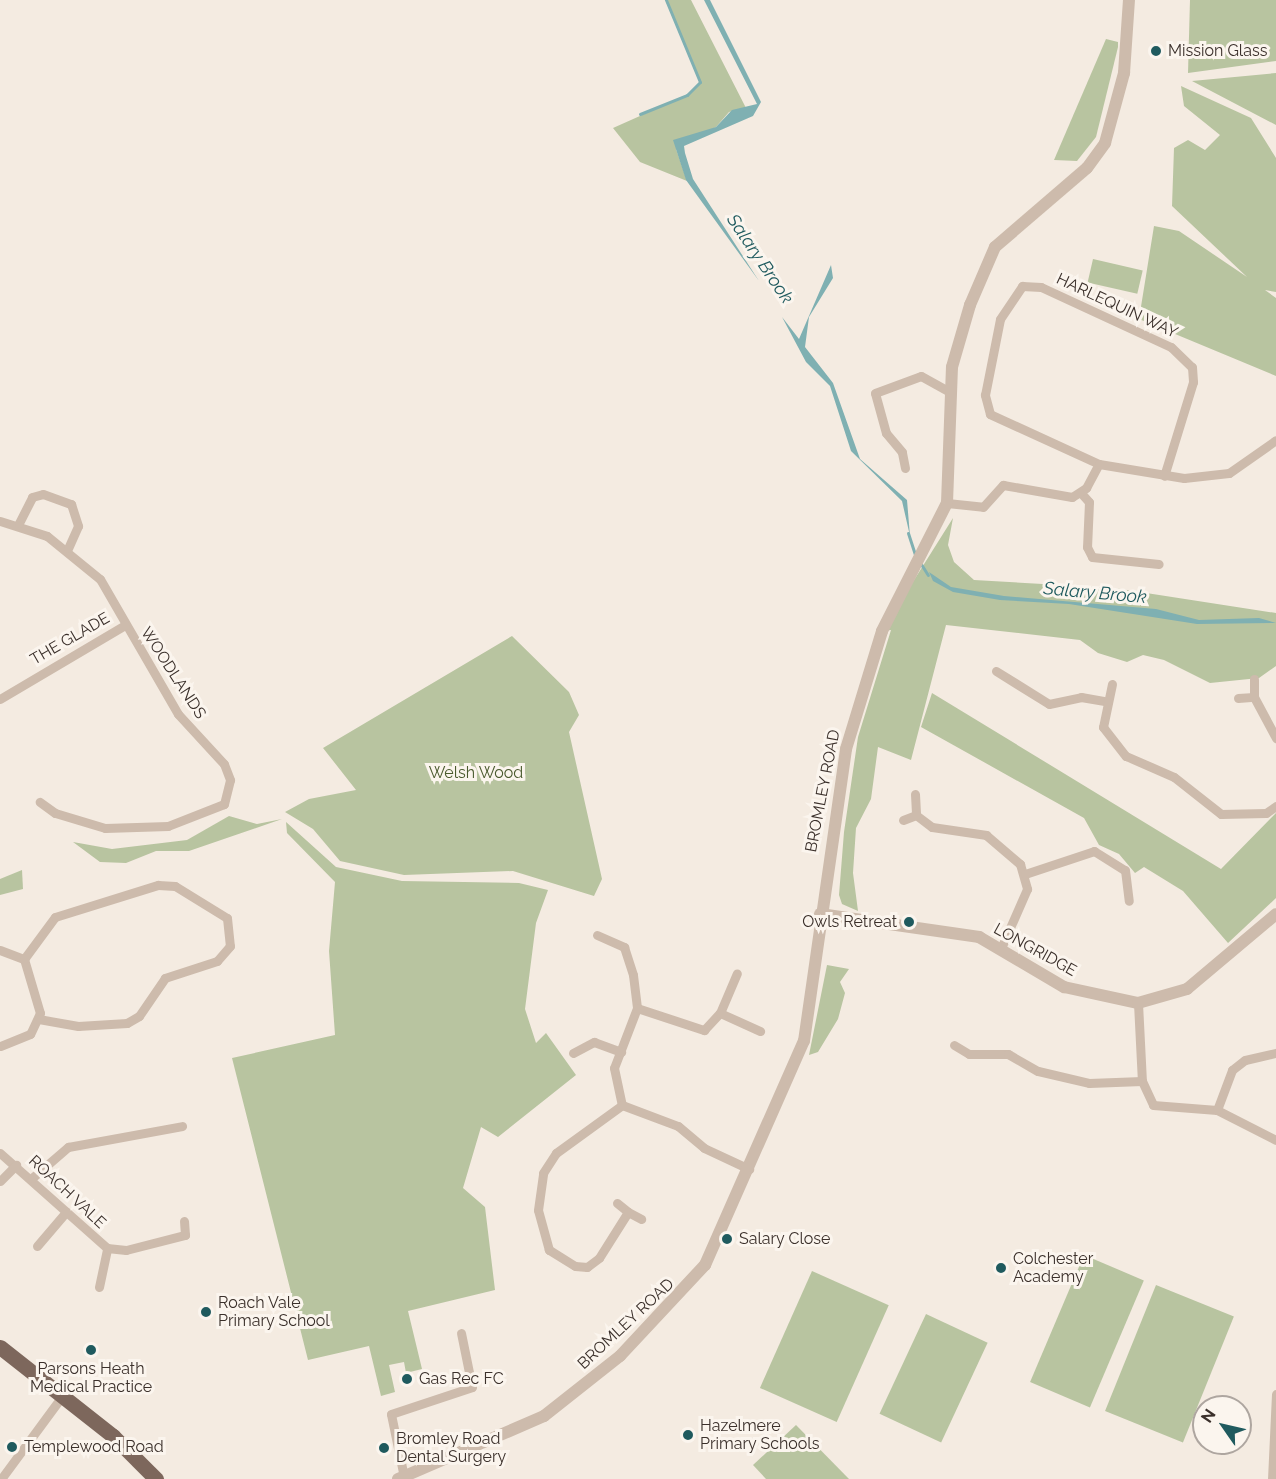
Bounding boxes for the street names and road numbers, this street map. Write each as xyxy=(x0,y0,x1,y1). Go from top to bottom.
street label: HARLEQUIN WAY xyxy=(1053,269,1181,343)
street label: THE GLADE xyxy=(27,609,113,669)
street label: WOODLANDS xyxy=(136,624,210,722)
street label: BROMLEY ROAD xyxy=(802,728,844,854)
street label: LONGRIDGE xyxy=(990,919,1080,981)
street label: ROACH VALE xyxy=(24,1151,110,1233)
street label: BROMLEY ROAD xyxy=(574,1274,678,1374)

